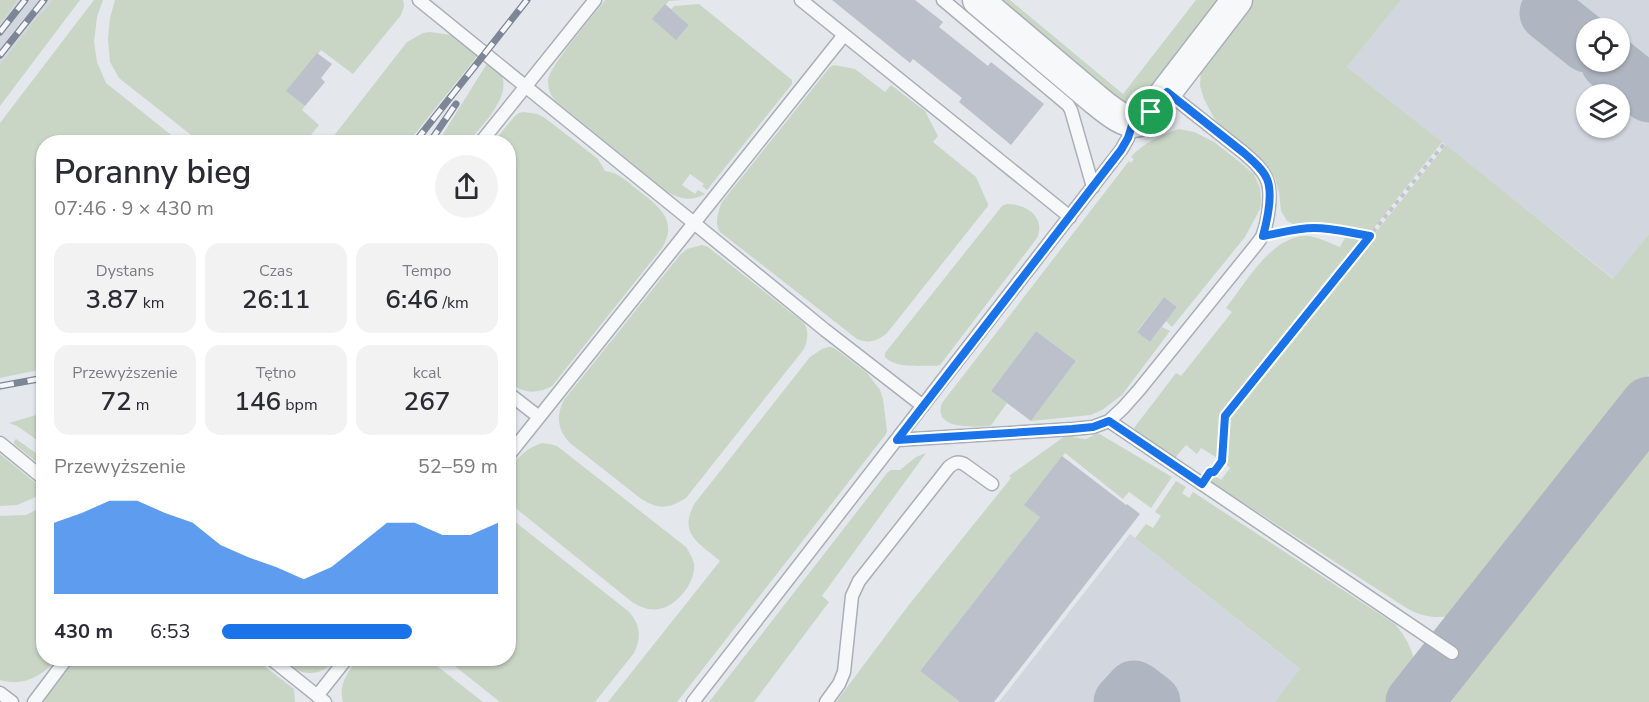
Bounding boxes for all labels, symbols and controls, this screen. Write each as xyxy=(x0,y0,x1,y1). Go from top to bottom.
map controls xyxy=(1576,18,1630,138)
button: locate xyxy=(1576,18,1630,72)
button: layers xyxy=(1576,84,1630,138)
pin xyxy=(1125,86,1176,137)
icon: arrive xyxy=(1134,95,1167,128)
text: Poranny bieg xyxy=(54,150,251,195)
button: share xyxy=(435,155,498,218)
text: 07:46 · 9 × 430 m xyxy=(54,195,214,222)
text: Dystans xyxy=(96,260,154,282)
text: Czas xyxy=(259,260,293,282)
text: Tempo xyxy=(403,260,451,282)
text: 3.87 xyxy=(86,282,139,317)
text: 26:11 xyxy=(242,282,310,317)
text: 6:46 xyxy=(385,282,438,317)
text: km xyxy=(139,292,164,314)
text: /km xyxy=(438,292,469,314)
text: Przewyższenie xyxy=(72,362,178,384)
text: Tętno xyxy=(256,362,296,384)
text: kcal xyxy=(413,362,441,384)
text: 72 xyxy=(100,384,132,419)
text: 146 xyxy=(234,384,281,419)
text: 267 xyxy=(404,384,450,419)
text: m xyxy=(132,394,150,416)
text: bpm xyxy=(281,394,318,416)
text: Przewyższenie xyxy=(54,453,186,480)
text: 52–59 m xyxy=(418,453,498,480)
text: 430 m xyxy=(54,618,113,645)
text: 6:53 xyxy=(150,618,191,645)

